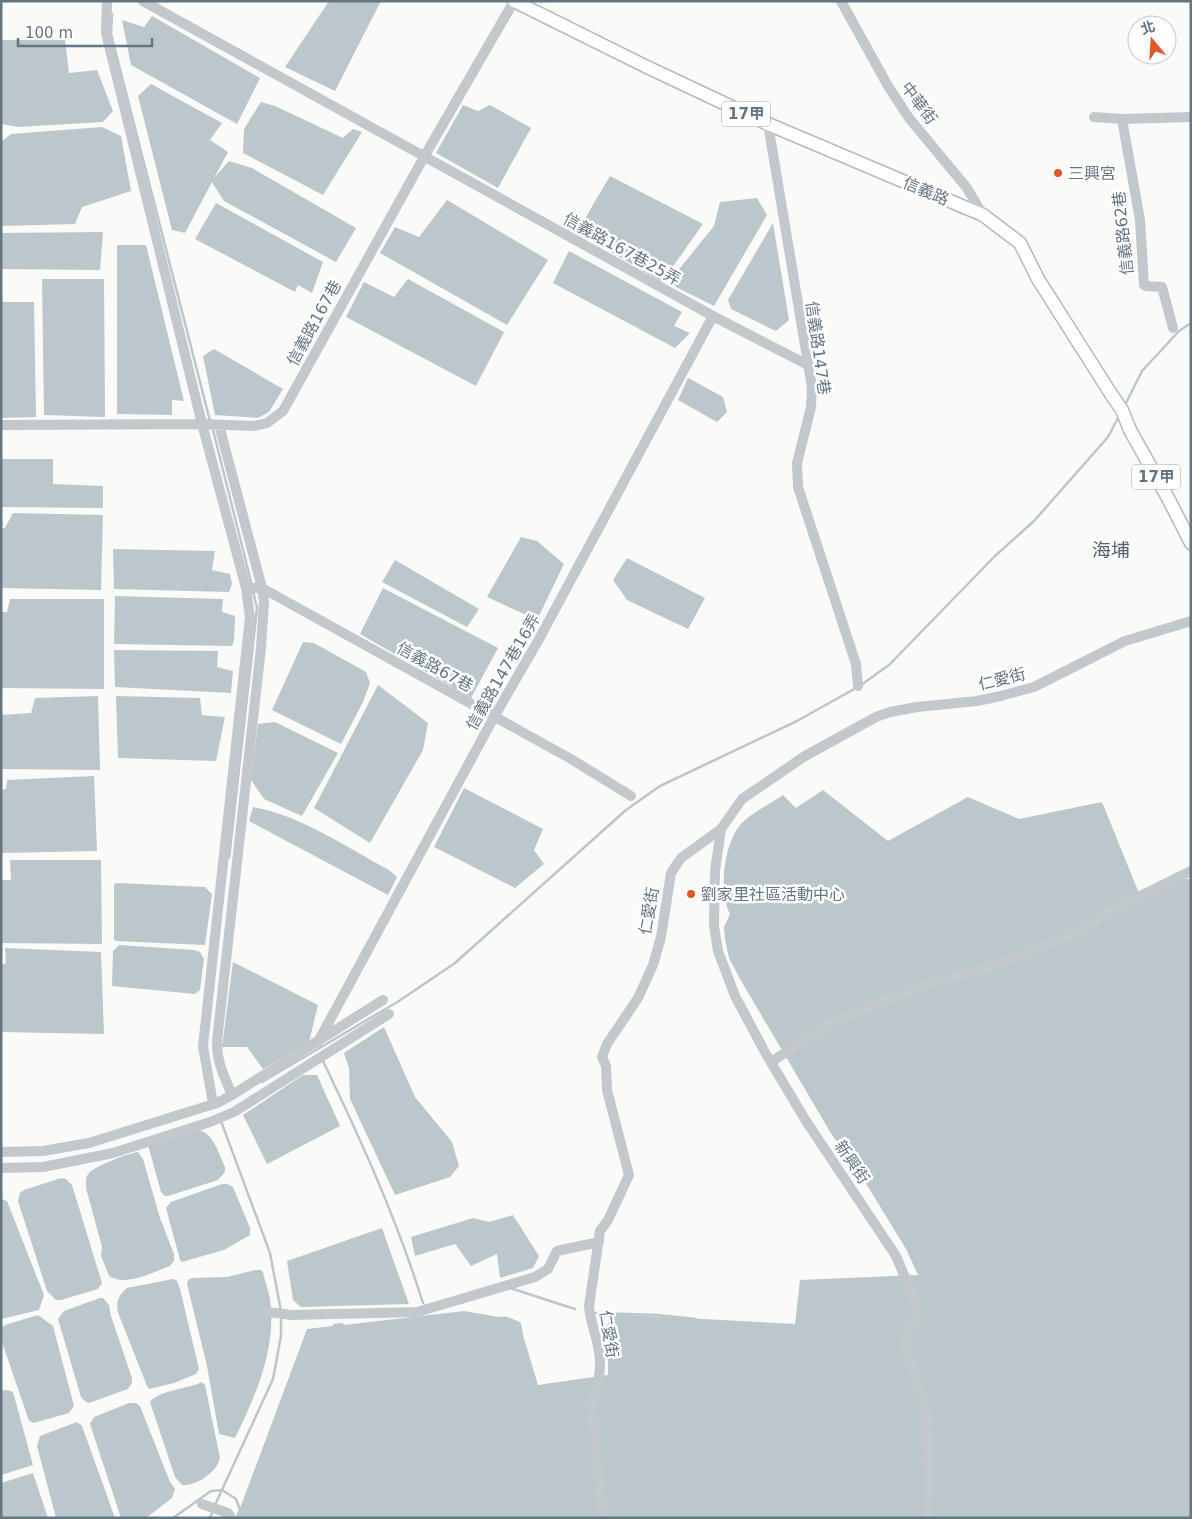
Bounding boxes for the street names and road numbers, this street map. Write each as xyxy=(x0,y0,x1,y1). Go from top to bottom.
street label: 中華街 xyxy=(897,78,941,128)
road number: 17甲 xyxy=(722,102,770,126)
street label: 信義路 xyxy=(900,173,952,209)
street label: 信義路62巷 xyxy=(1109,190,1137,276)
street label: 信義路167巷25弄 xyxy=(560,209,684,289)
street label: 信義路167巷 xyxy=(283,277,345,369)
street label: 信義路147巷 xyxy=(802,300,834,396)
road number: 17甲 xyxy=(1132,464,1180,490)
street label: 信義路147巷16弄 xyxy=(462,611,544,733)
street label: 信義路67巷 xyxy=(393,638,477,696)
street label: 仁愛街 xyxy=(976,664,1028,694)
street label: 仁愛街 xyxy=(635,886,663,936)
street label: 新興街 xyxy=(831,1137,873,1187)
street label: 仁愛街 xyxy=(596,1309,622,1359)

